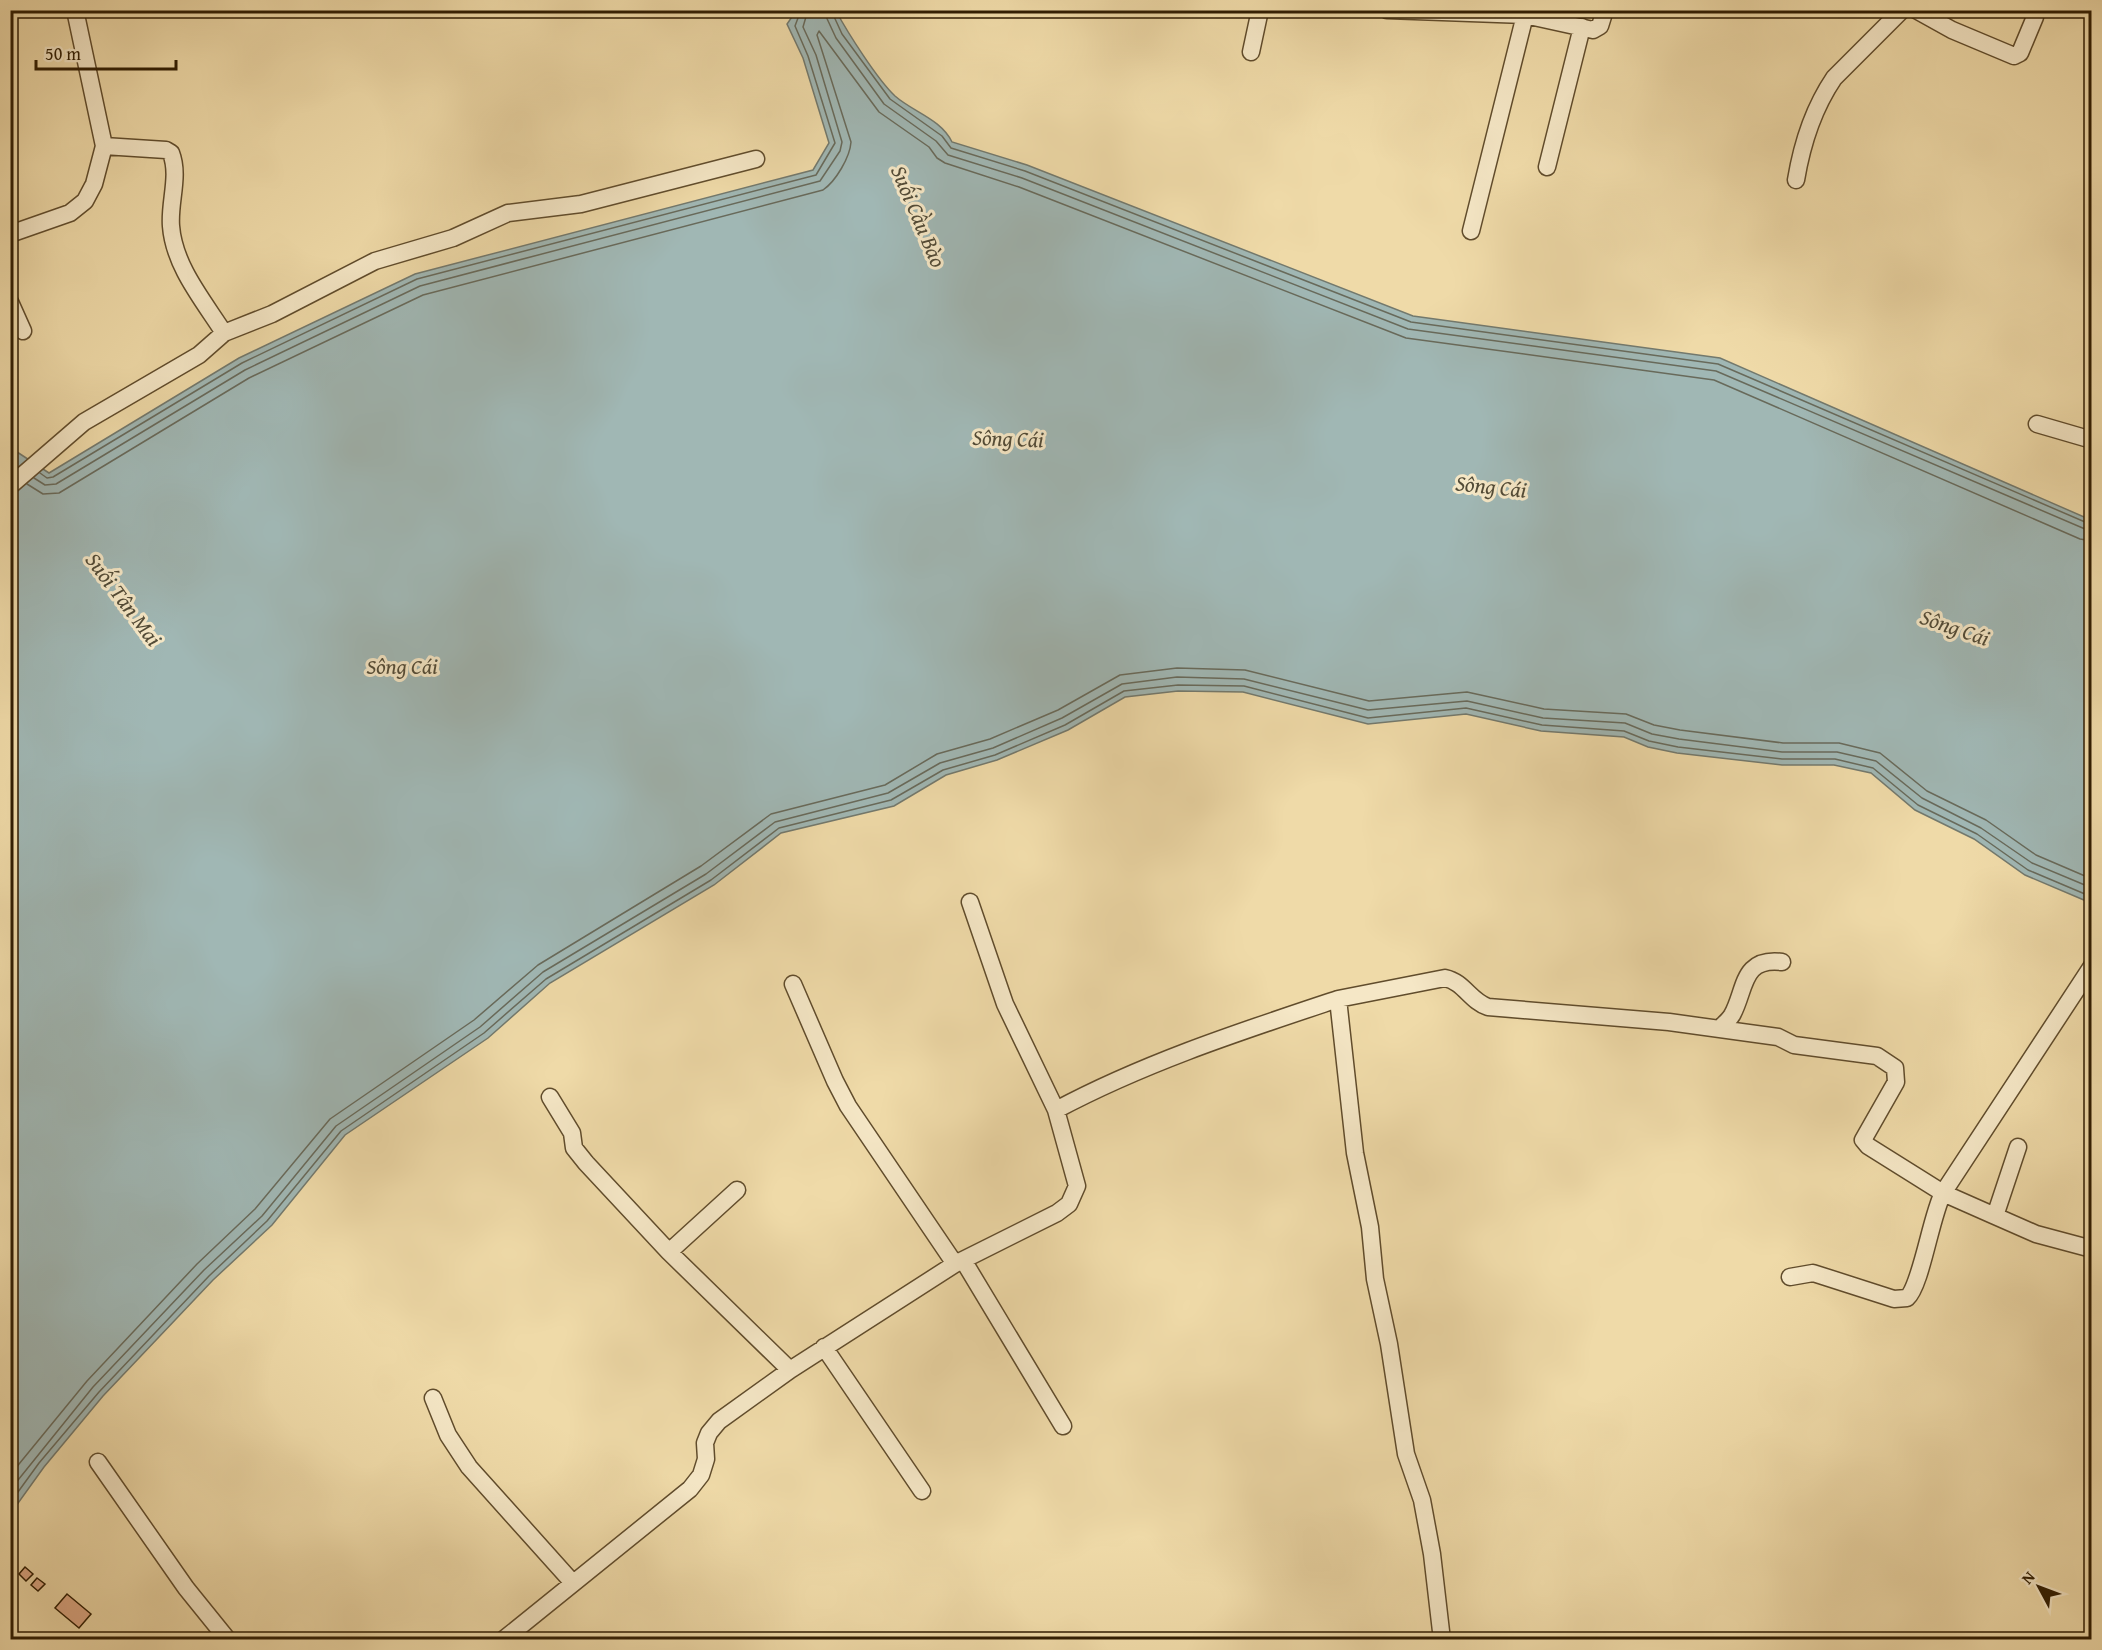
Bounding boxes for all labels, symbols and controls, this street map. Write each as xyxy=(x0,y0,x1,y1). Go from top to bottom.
scale bar xyxy=(36,33,176,71)
text: 50 m xyxy=(45,40,81,67)
water label: Suối Cầu Bào xyxy=(883,160,955,272)
water label: Sông Cái xyxy=(972,421,1045,455)
water label: Sông Cái xyxy=(1454,466,1529,506)
water label: Suối Tân Mai xyxy=(78,545,170,653)
water label: Sông Cái xyxy=(1916,600,1994,654)
water label: Sông Cái xyxy=(366,650,438,682)
north arrow xyxy=(2009,1557,2069,1617)
text: N xyxy=(2015,1565,2040,1589)

